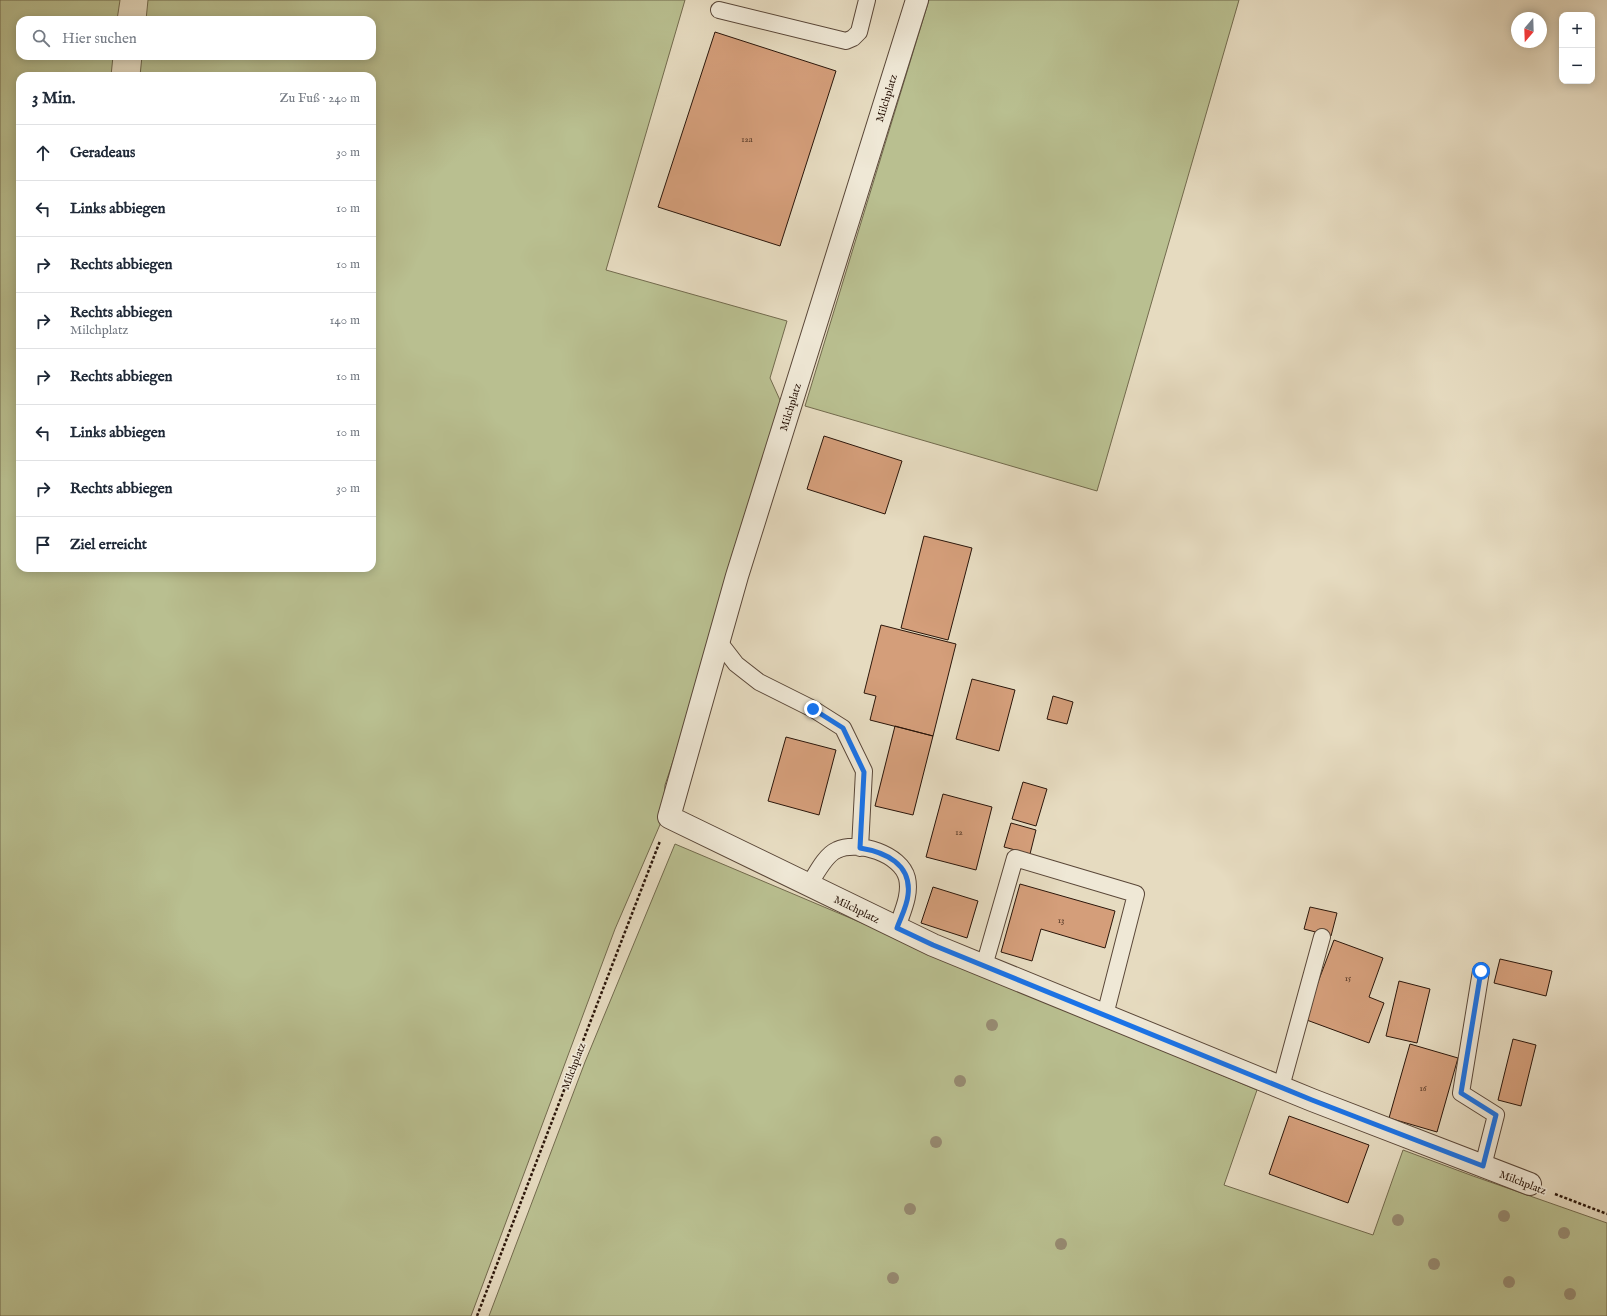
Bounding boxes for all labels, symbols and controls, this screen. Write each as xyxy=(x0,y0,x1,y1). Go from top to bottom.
north arrow xyxy=(1511,12,1547,48)
map controls xyxy=(1559,12,1595,84)
button: + xyxy=(1559,12,1595,48)
search box xyxy=(16,16,376,60)
icon: search xyxy=(30,27,52,49)
text: Hier suchen xyxy=(62,29,137,48)
button: − xyxy=(1559,48,1595,84)
street label: Milchplatz xyxy=(873,73,901,124)
text: 3 Min. xyxy=(32,88,75,109)
text: Zu Fuß · 240 m xyxy=(279,90,360,107)
house number: 12a xyxy=(741,134,753,145)
icon: ahead xyxy=(32,142,54,164)
text: Geradeaus xyxy=(70,143,135,162)
text: 30 m xyxy=(336,144,360,161)
icon: left xyxy=(32,198,54,220)
text: Links abbiegen xyxy=(70,199,166,218)
text: 10 m xyxy=(336,200,360,217)
icon: right xyxy=(32,254,54,276)
text: Rechts abbiegen xyxy=(70,255,173,274)
text: 10 m xyxy=(336,256,360,273)
text: Rechts abbiegen xyxy=(70,303,173,322)
icon: right xyxy=(32,310,54,332)
text: 140 m xyxy=(330,312,360,329)
text: Milchplatz xyxy=(70,322,128,339)
icon: right xyxy=(32,366,54,388)
text: Rechts abbiegen xyxy=(70,367,173,386)
text: 10 m xyxy=(336,368,360,385)
street label: Milchplatz xyxy=(777,382,805,433)
icon: left xyxy=(32,422,54,444)
text: Links abbiegen xyxy=(70,423,166,442)
text: 10 m xyxy=(336,424,360,441)
icon: right xyxy=(32,478,54,500)
text: Rechts abbiegen xyxy=(70,479,173,498)
text: 30 m xyxy=(336,480,360,497)
icon: arrive xyxy=(32,534,54,556)
text: Ziel erreicht xyxy=(70,535,147,554)
route end xyxy=(804,700,822,718)
house number: 12 xyxy=(955,827,963,838)
street label: Milchplatz xyxy=(831,893,882,927)
house number: 13 xyxy=(1058,915,1064,926)
route start xyxy=(1472,962,1490,980)
house number: 15 xyxy=(1345,973,1352,984)
street label: Milchplatz xyxy=(559,1041,589,1092)
house number: 16 xyxy=(1419,1083,1427,1094)
street label: Milchplatz xyxy=(1497,1168,1548,1198)

